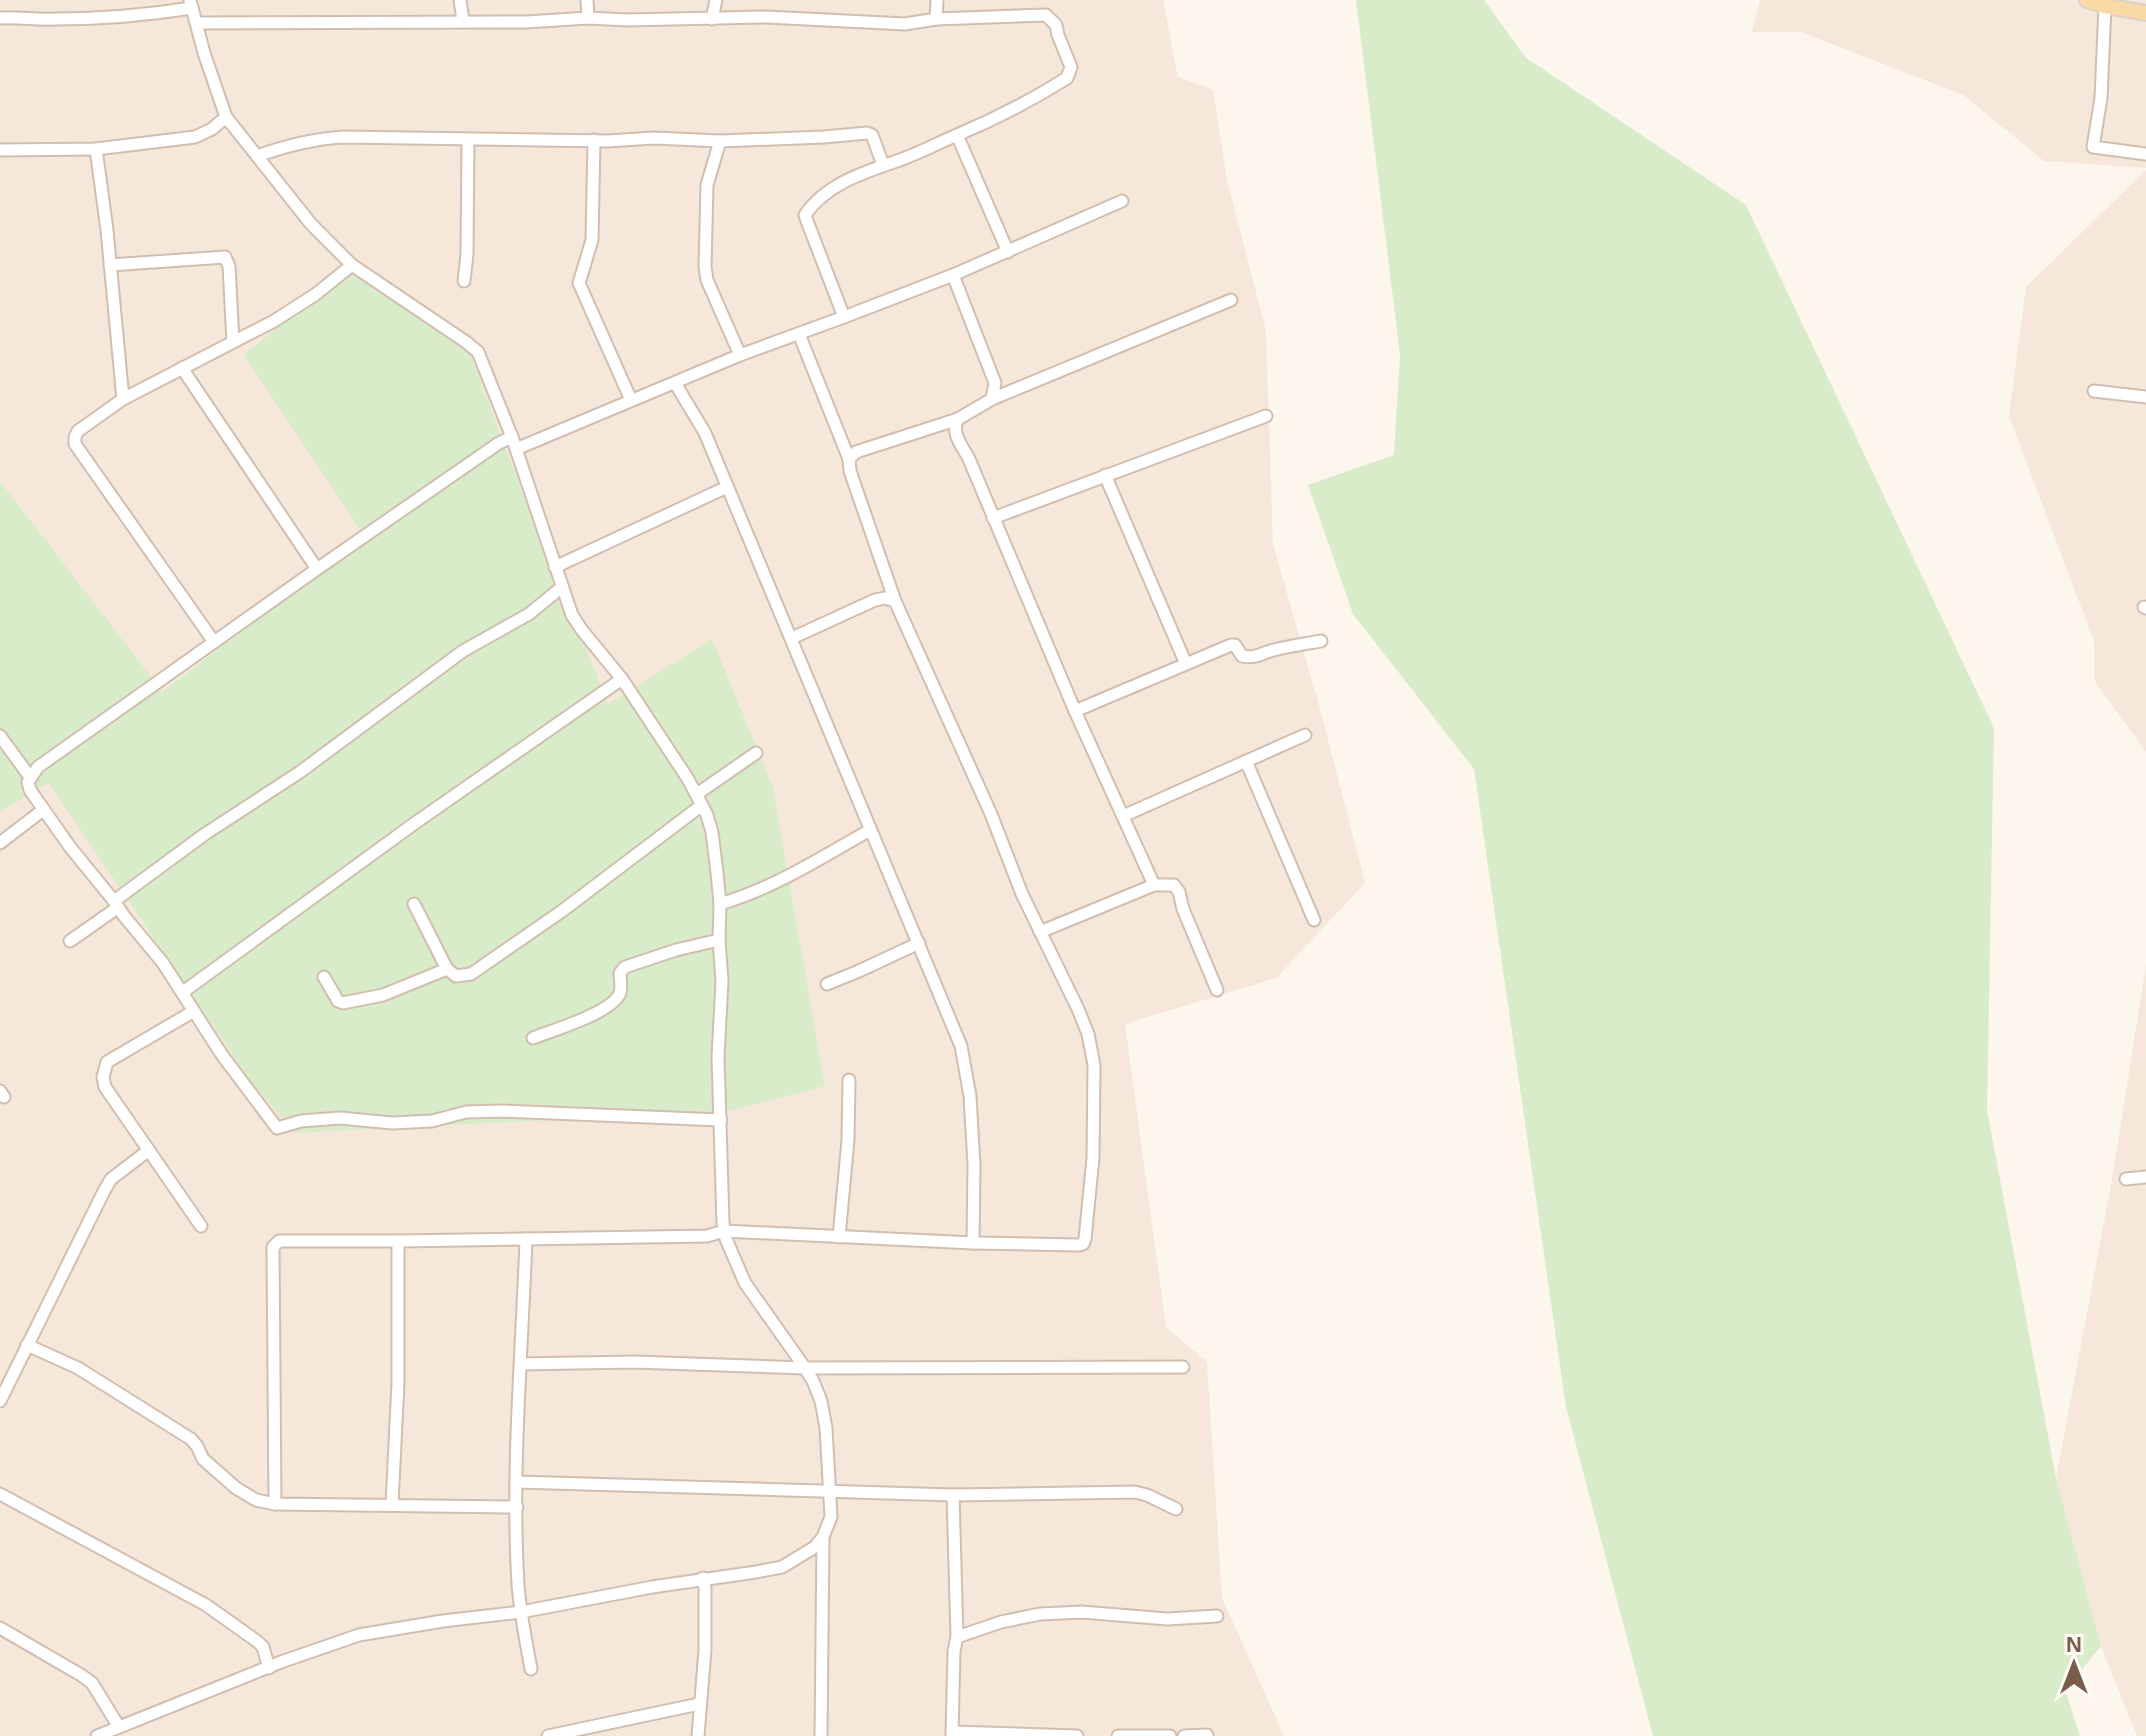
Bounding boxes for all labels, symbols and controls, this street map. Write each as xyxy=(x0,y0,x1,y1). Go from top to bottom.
north arrow xyxy=(2034,1624,2114,1704)
text: N xyxy=(2066,1632,2082,1657)

